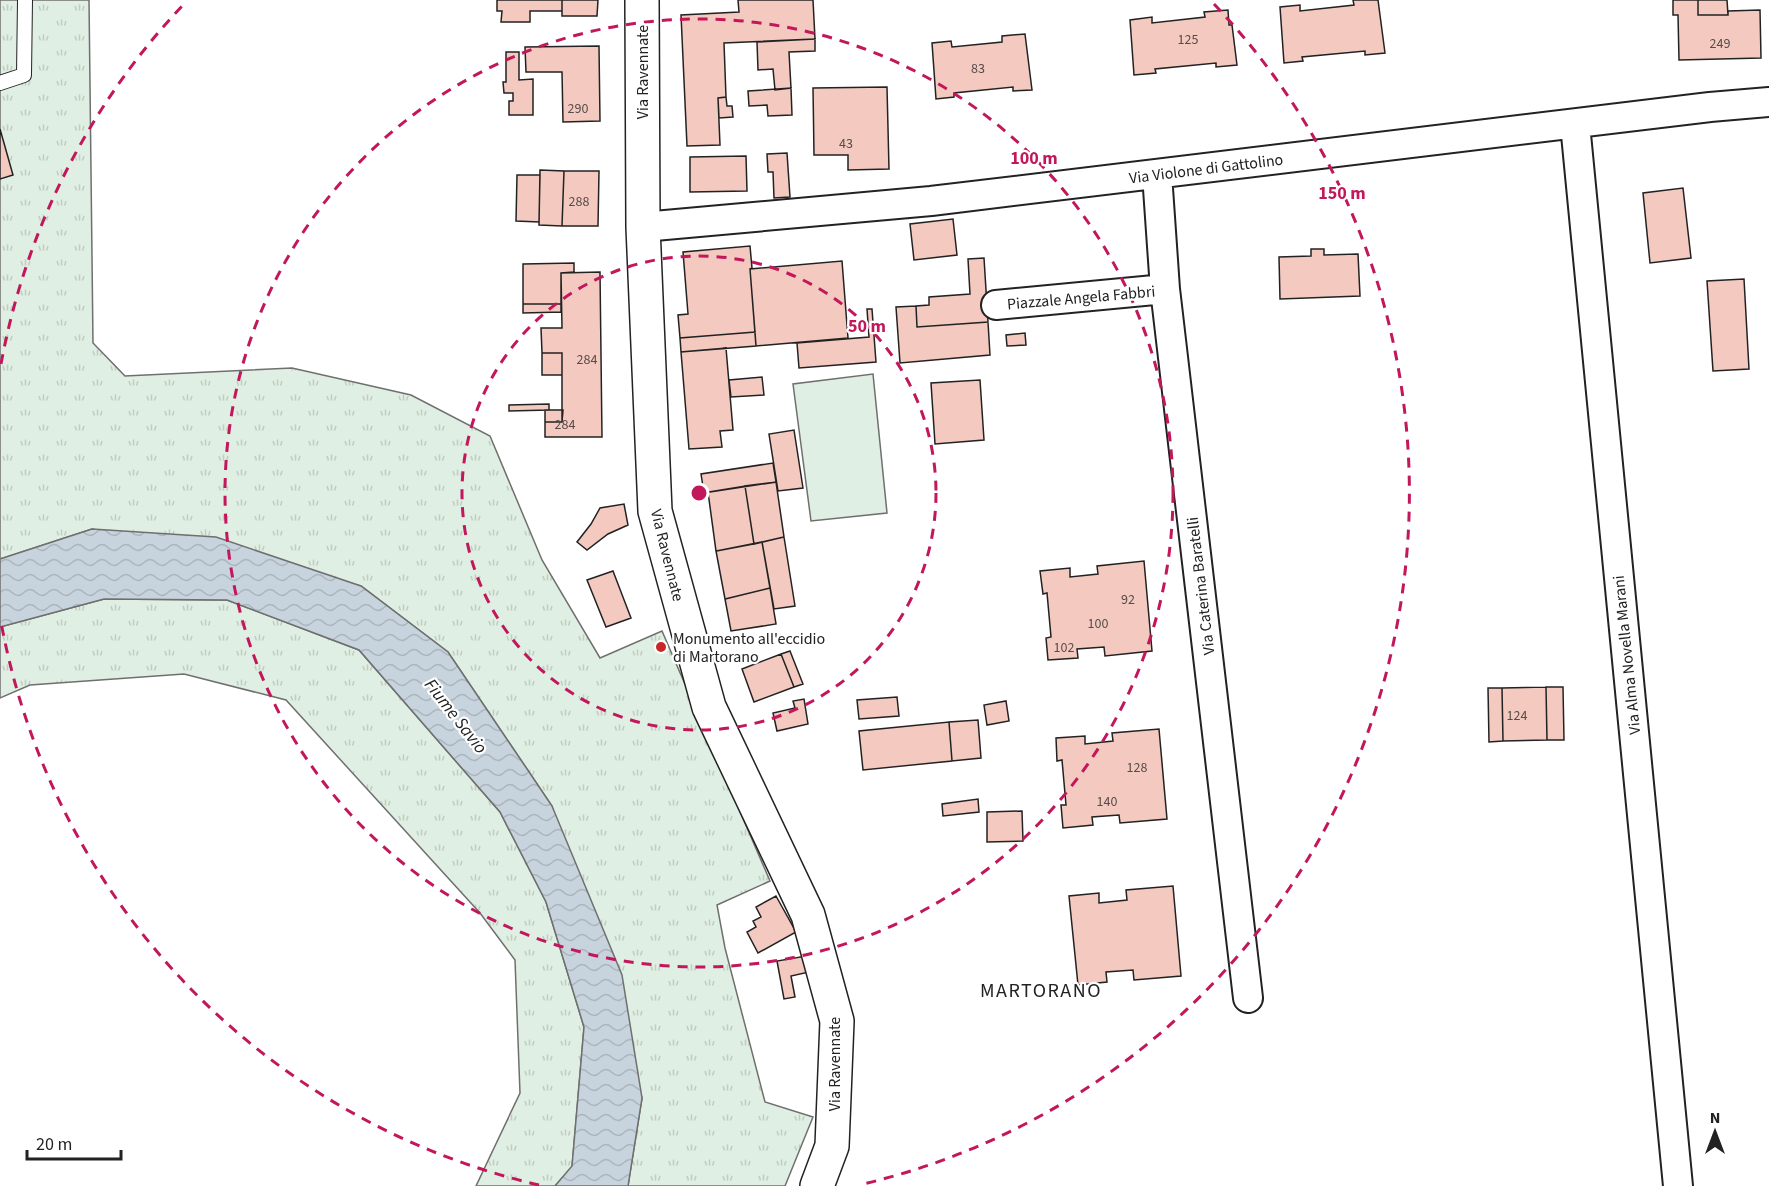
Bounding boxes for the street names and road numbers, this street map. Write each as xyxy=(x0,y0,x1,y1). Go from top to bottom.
street label: Via Ravennate xyxy=(632,25,654,119)
street label: Via Violone di Gattolino xyxy=(1128,149,1284,189)
street label: Piazzale Angela Fabbri xyxy=(1006,281,1156,315)
street label: Via Ravennate xyxy=(645,507,689,604)
street label: Via Caterina Baratelli xyxy=(1182,516,1220,656)
street label: Via Alma Novella Marani xyxy=(1608,574,1646,736)
street label: Via Ravennate xyxy=(824,1017,846,1111)

